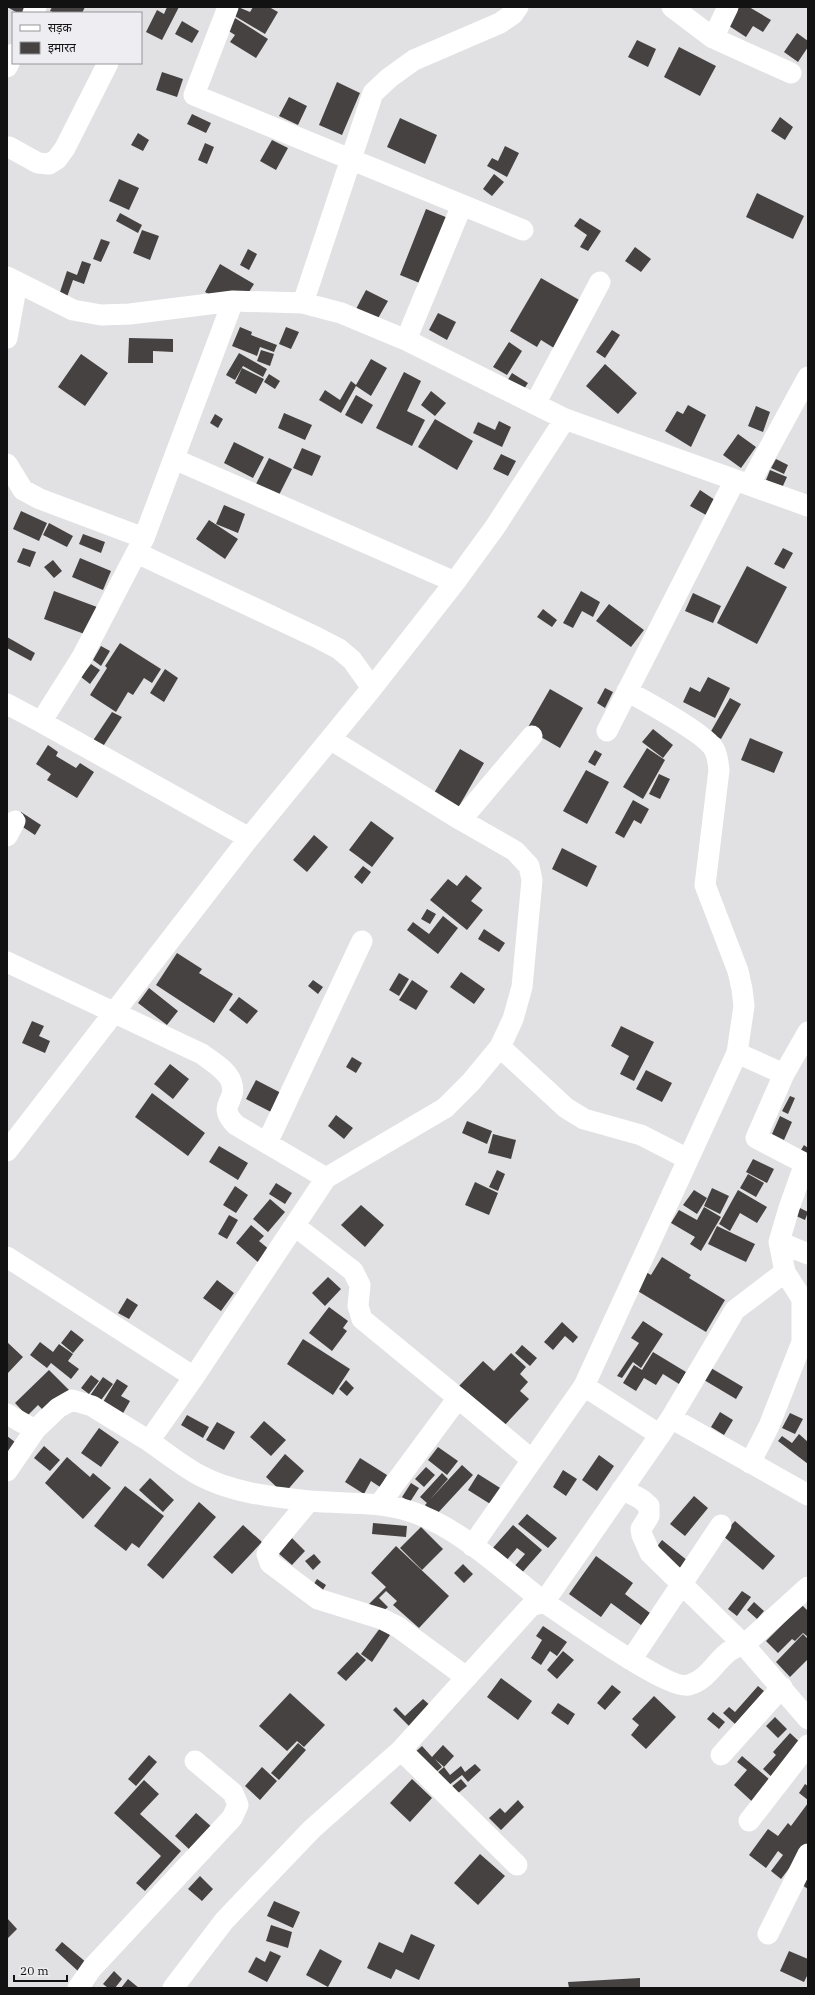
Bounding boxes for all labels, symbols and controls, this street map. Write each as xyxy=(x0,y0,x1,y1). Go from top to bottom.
legend xyxy=(12,12,142,64)
text: सड़क xyxy=(48,20,73,35)
text: इमारत xyxy=(48,40,77,55)
scale bar xyxy=(14,1957,67,1983)
text: 20 m xyxy=(20,1963,49,1978)

